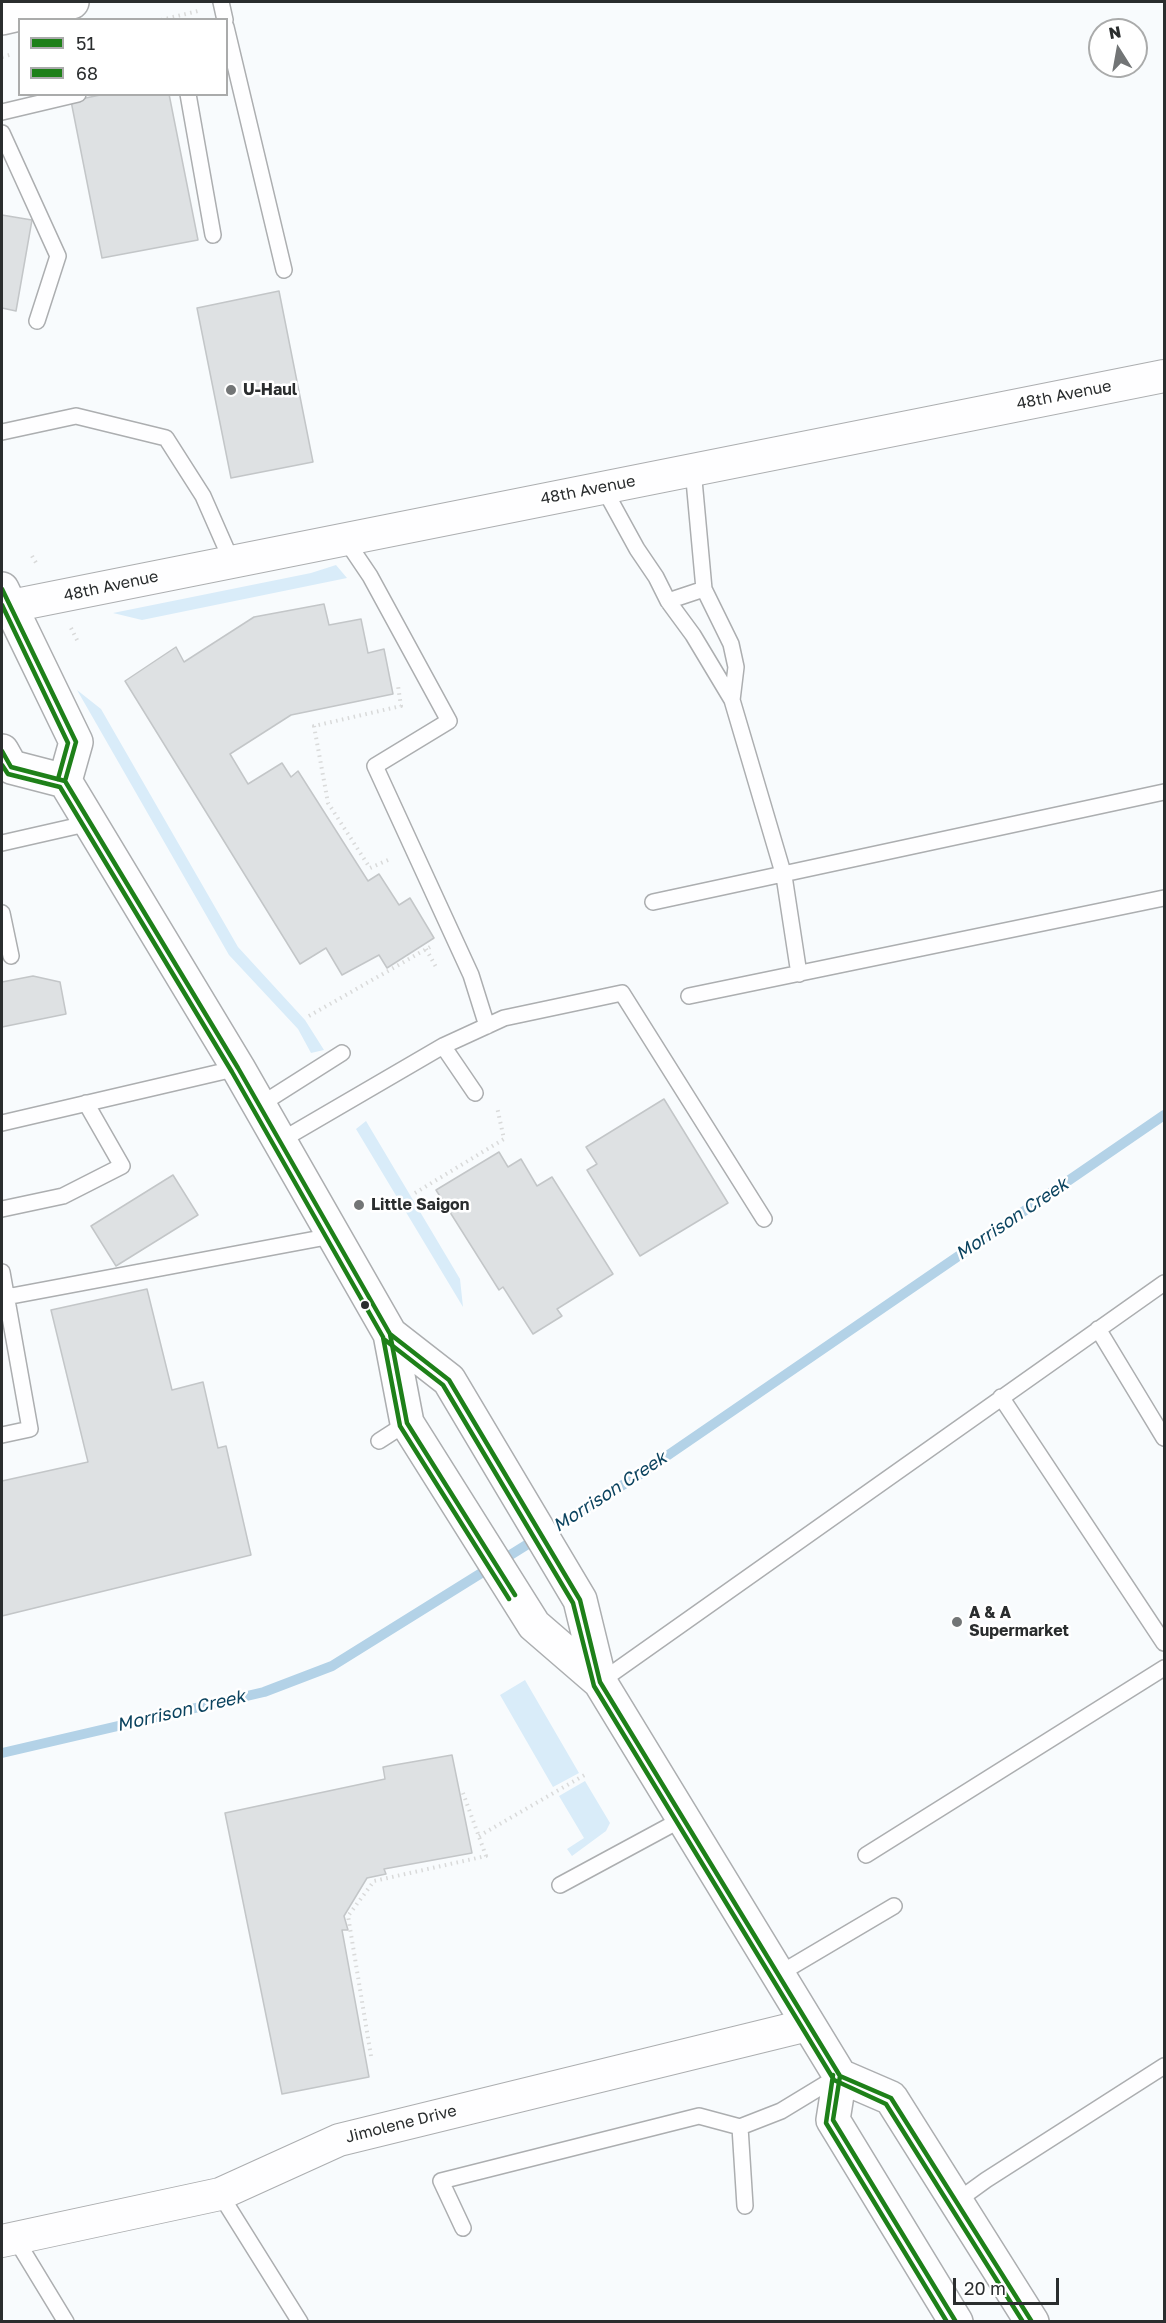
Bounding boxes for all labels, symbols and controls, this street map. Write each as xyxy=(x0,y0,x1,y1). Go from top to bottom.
legend xyxy=(18,18,228,96)
north arrow xyxy=(1088,18,1148,78)
text: N xyxy=(1107,21,1123,43)
text: 51 xyxy=(76,32,95,54)
text: 68 xyxy=(76,62,98,84)
street label: 48th Avenue xyxy=(1015,376,1113,414)
place label: U-Haul xyxy=(243,380,297,400)
marker: U-Haul xyxy=(224,383,238,397)
street label: 48th Avenue xyxy=(539,471,637,509)
street label: 48th Avenue xyxy=(62,567,160,605)
water label: Morrison Creek xyxy=(952,1173,1072,1265)
place label: Little Saigon xyxy=(371,1195,469,1215)
marker: Little Saigon xyxy=(352,1198,366,1212)
unlabelled marker xyxy=(359,1299,371,1311)
water label: Morrison Creek xyxy=(549,1447,671,1537)
place label: A & A Supermarket xyxy=(969,1603,1069,1641)
marker: A & A Supermarket xyxy=(950,1615,964,1629)
water label: Morrison Creek xyxy=(115,1686,247,1736)
street label: Jimolene Drive xyxy=(343,2101,459,2147)
scale bar xyxy=(956,2266,1062,2304)
text: 20 m xyxy=(964,2277,1006,2299)

